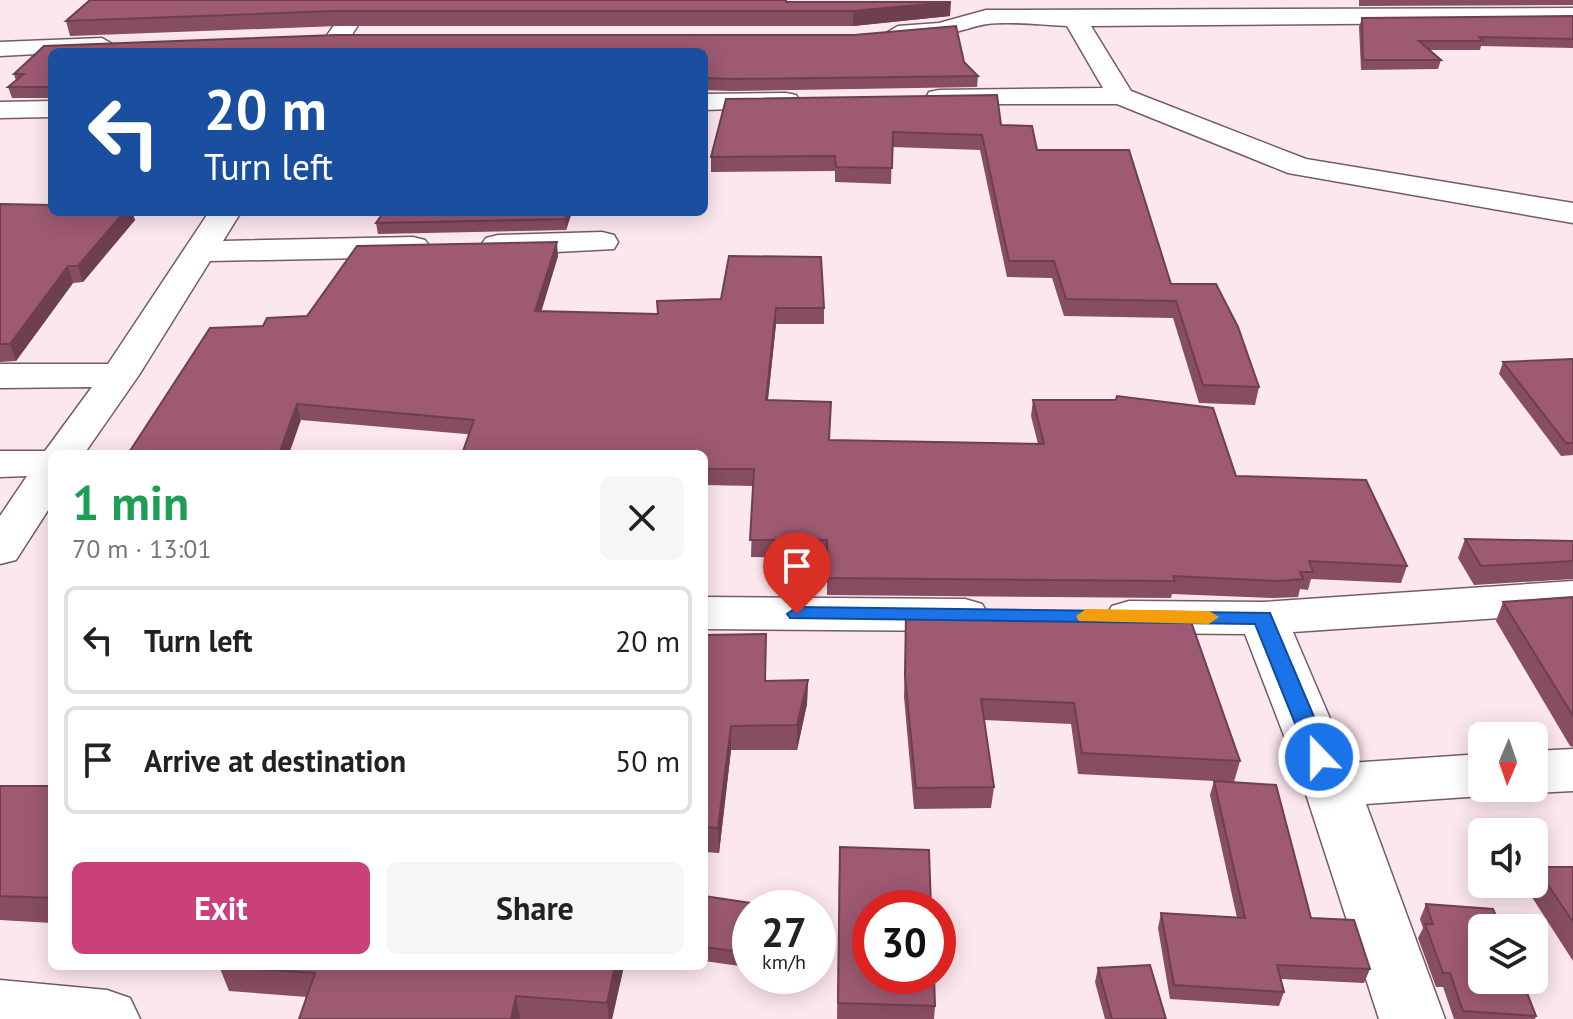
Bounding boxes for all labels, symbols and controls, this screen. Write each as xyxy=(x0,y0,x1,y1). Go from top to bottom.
text: 20 m xyxy=(204,73,327,145)
icon: left xyxy=(72,80,176,184)
text: Turn left xyxy=(204,143,333,190)
text: 1 min xyxy=(72,471,189,533)
button: close xyxy=(600,476,684,560)
text: 70 m · 13:01 xyxy=(72,532,212,565)
pin xyxy=(763,532,831,614)
icon: arrive xyxy=(775,544,819,588)
icon: left xyxy=(76,618,120,662)
text: Turn left xyxy=(144,621,252,660)
text: 20 m xyxy=(615,621,680,660)
position arrow xyxy=(1277,715,1361,799)
north arrow xyxy=(1468,722,1548,802)
map controls xyxy=(1468,722,1548,994)
icon: arrive xyxy=(76,738,120,782)
text: Arrive at destination xyxy=(144,741,406,780)
text: 50 m xyxy=(615,741,680,780)
button: sound xyxy=(1468,818,1548,898)
button: Exit xyxy=(72,862,370,954)
button: Share xyxy=(386,862,684,954)
speed limit sign: 30 xyxy=(852,890,956,994)
text: 27 xyxy=(761,906,807,958)
button: layers xyxy=(1468,914,1548,994)
text: km/h xyxy=(762,949,806,975)

